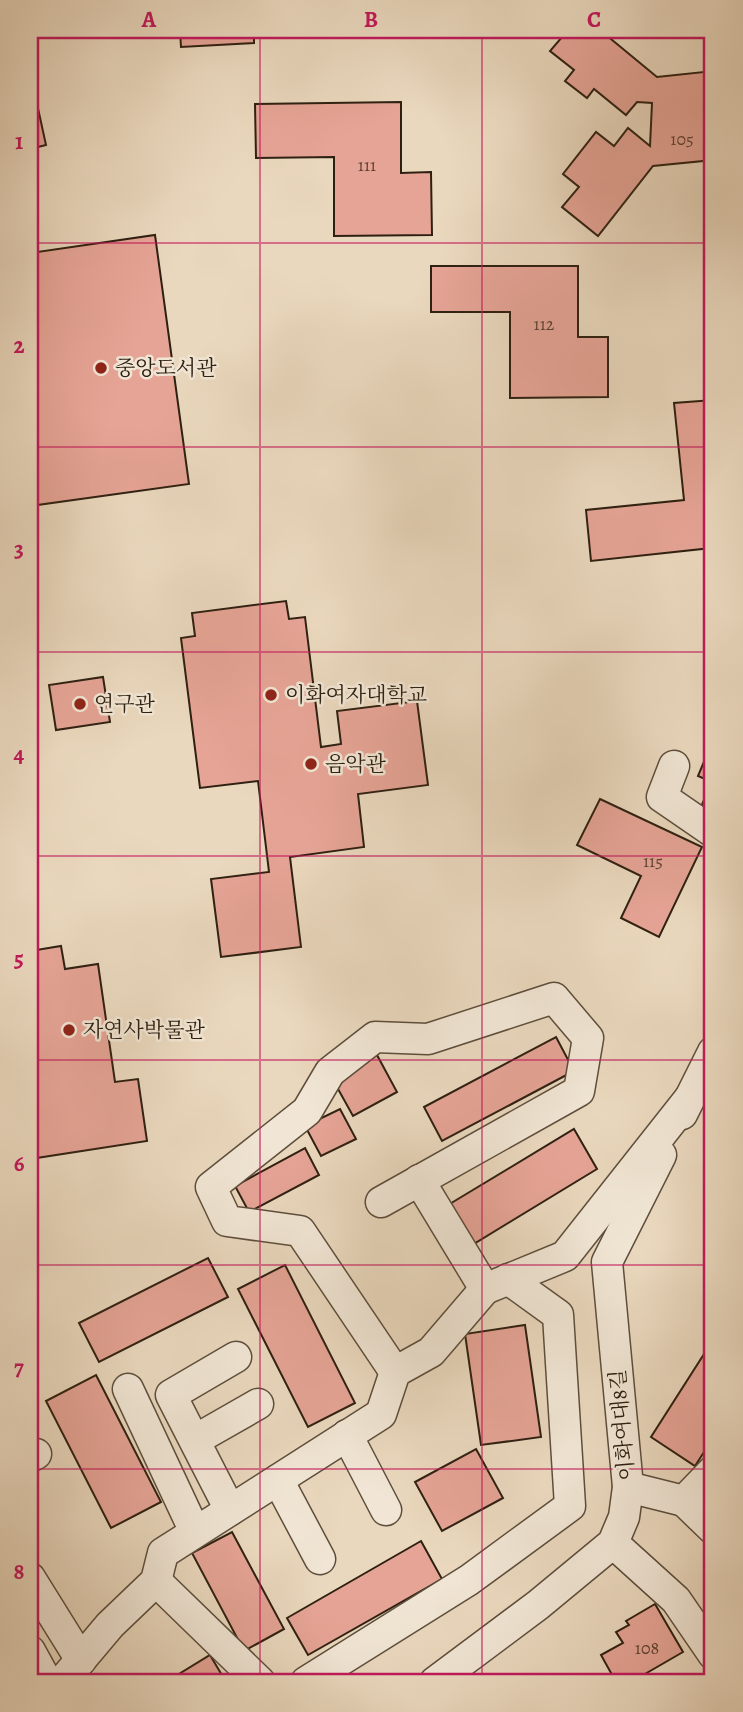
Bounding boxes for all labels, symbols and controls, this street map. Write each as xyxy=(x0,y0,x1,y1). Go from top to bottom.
text: A xyxy=(141,4,157,35)
text: B xyxy=(364,4,378,35)
text: C xyxy=(587,4,601,35)
text: 1 xyxy=(15,126,23,157)
house number: 105 xyxy=(670,127,694,151)
house number: 111 xyxy=(358,153,376,177)
house number: 112 xyxy=(534,312,555,336)
text: 2 xyxy=(13,330,25,361)
place label: 중앙도서관 xyxy=(115,354,217,382)
marker: 중앙도서관 xyxy=(93,360,109,376)
text: 3 xyxy=(14,534,24,565)
place label: 이화여자대학교 xyxy=(285,681,427,709)
marker: 이화여자대학교 xyxy=(263,687,279,703)
place label: 연구관 xyxy=(94,690,156,718)
marker: 연구관 xyxy=(72,696,88,712)
text: 4 xyxy=(14,739,25,770)
place label: 음악관 xyxy=(325,750,387,778)
marker: 음악관 xyxy=(303,756,319,772)
house number: 115 xyxy=(643,849,663,873)
text: 5 xyxy=(14,943,24,974)
place label: 자연사박물관 xyxy=(83,1016,205,1044)
marker: 자연사박물관 xyxy=(61,1022,77,1038)
text: 6 xyxy=(14,1148,25,1179)
text: 7 xyxy=(14,1352,24,1383)
street label: 이화여대8길 xyxy=(603,1368,641,1482)
text: 8 xyxy=(13,1556,25,1587)
house number: 108 xyxy=(635,1636,659,1660)

